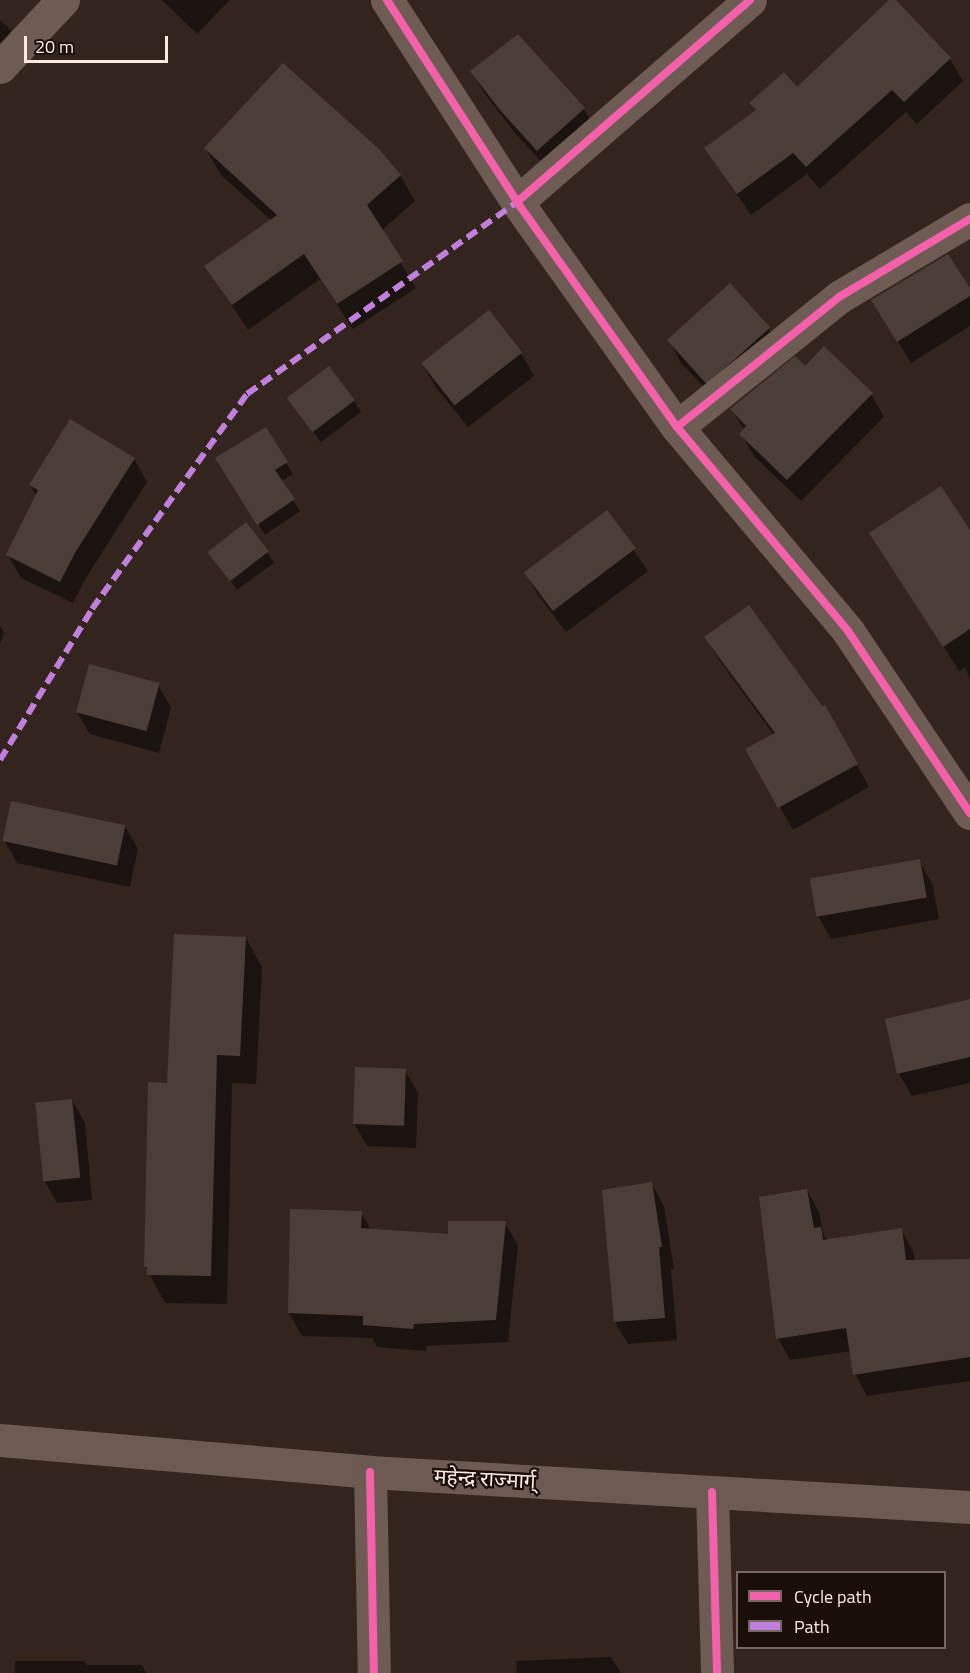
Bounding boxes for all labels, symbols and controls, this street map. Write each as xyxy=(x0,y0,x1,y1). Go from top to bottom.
scale bar xyxy=(27,24,171,62)
text: 20 m xyxy=(35,33,74,60)
street label: महेन्द्र राज्मार्ग् xyxy=(433,1463,537,1493)
legend xyxy=(736,1571,946,1649)
text: Cycle path xyxy=(794,1583,872,1610)
text: Path xyxy=(794,1613,830,1640)

